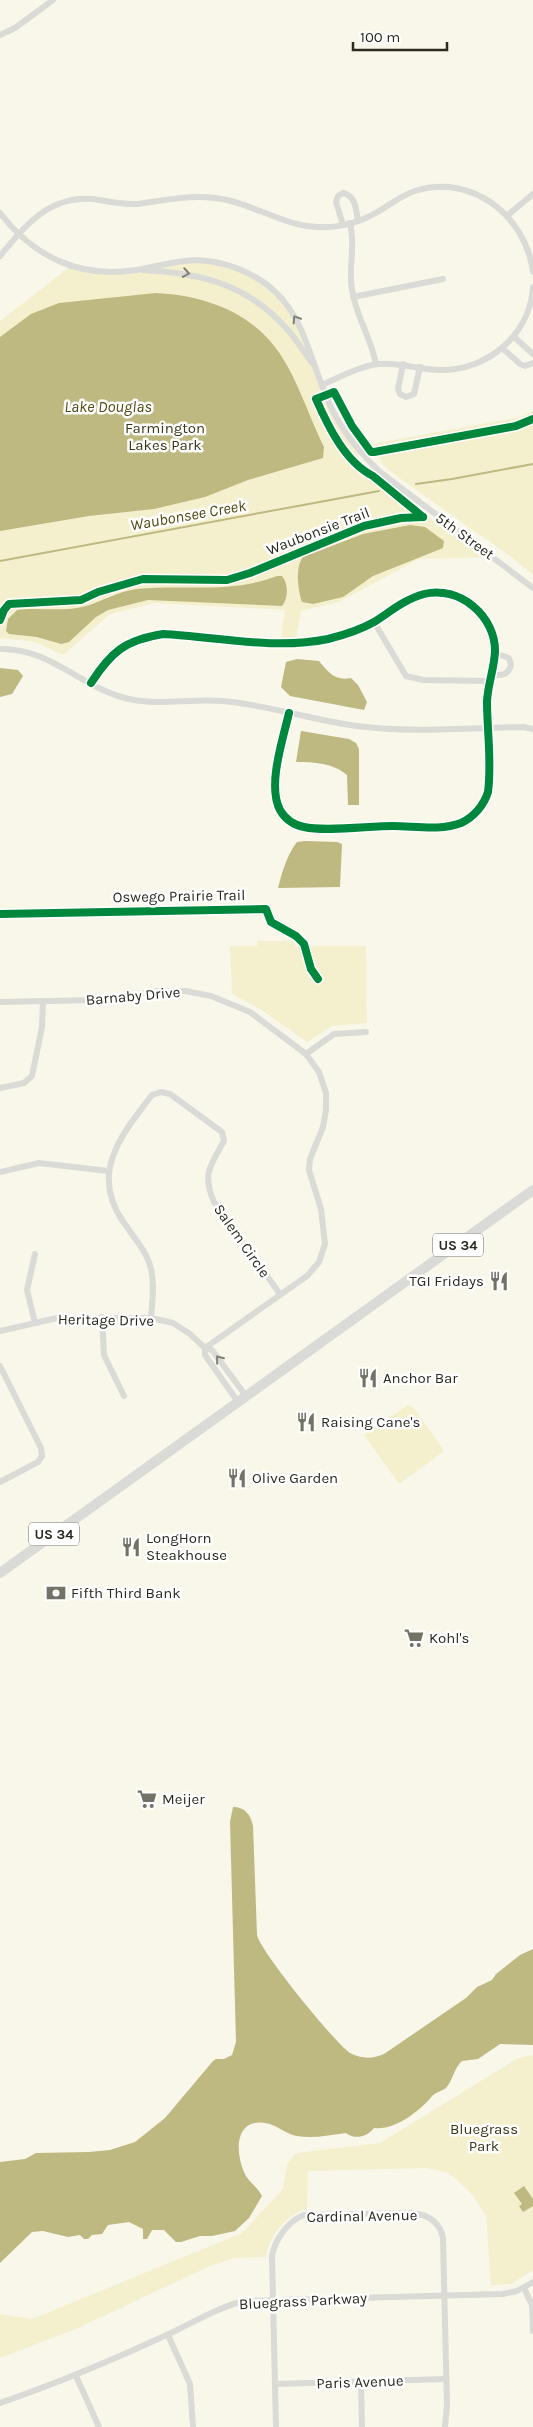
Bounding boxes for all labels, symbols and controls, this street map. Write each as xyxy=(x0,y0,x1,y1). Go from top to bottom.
scale bar xyxy=(353,20,447,52)
text: 100 m xyxy=(360,28,400,46)
one-way arrow xyxy=(181,268,190,278)
one-way arrow xyxy=(293,315,303,324)
water label: Lake Douglas xyxy=(64,397,152,416)
park label: Farmington Lakes Park xyxy=(125,419,205,454)
water label: Waubonsee Creek xyxy=(129,495,248,535)
street label: Waubonsie Trail xyxy=(264,503,372,559)
street label: 5th Street xyxy=(432,509,498,563)
street label: Oswego Prairie Trail xyxy=(112,886,246,906)
street label: Barnaby Drive xyxy=(85,983,181,1009)
street label: Salem Circle xyxy=(210,1201,274,1281)
road number: US 34 xyxy=(433,1234,483,1256)
restaurant icon: TGI Fridays xyxy=(488,1270,510,1292)
place label: TGI Fridays xyxy=(409,1272,484,1290)
street label: Heritage Drive xyxy=(58,1310,154,1330)
one-way arrow xyxy=(216,1356,224,1365)
restaurant icon: Anchor Bar xyxy=(357,1367,379,1389)
place label: Anchor Bar xyxy=(383,1369,458,1387)
restaurant icon: Raising Cane's xyxy=(295,1411,317,1433)
place label: Raising Cane's xyxy=(321,1413,420,1431)
restaurant icon: Olive Garden xyxy=(226,1467,248,1489)
place label: Olive Garden xyxy=(252,1469,338,1487)
road number: US 34 xyxy=(29,1522,79,1546)
place label: LongHorn Steakhouse xyxy=(146,1529,227,1564)
restaurant icon: LongHorn Steakhouse xyxy=(120,1536,142,1558)
bank icon: Fifth Third Bank xyxy=(45,1582,67,1604)
place label: Fifth Third Bank xyxy=(71,1584,181,1602)
supermarket icon: Kohl's xyxy=(403,1627,425,1649)
place label: Kohl's xyxy=(429,1629,469,1647)
supermarket icon: Meijer xyxy=(136,1788,158,1810)
place label: Meijer xyxy=(162,1790,205,1808)
park label: Bluegrass Park xyxy=(450,2120,518,2155)
street label: Cardinal Avenue xyxy=(307,2206,417,2226)
street label: Bluegrass Parkway xyxy=(238,2289,368,2313)
street label: Paris Avenue xyxy=(316,2371,404,2393)

